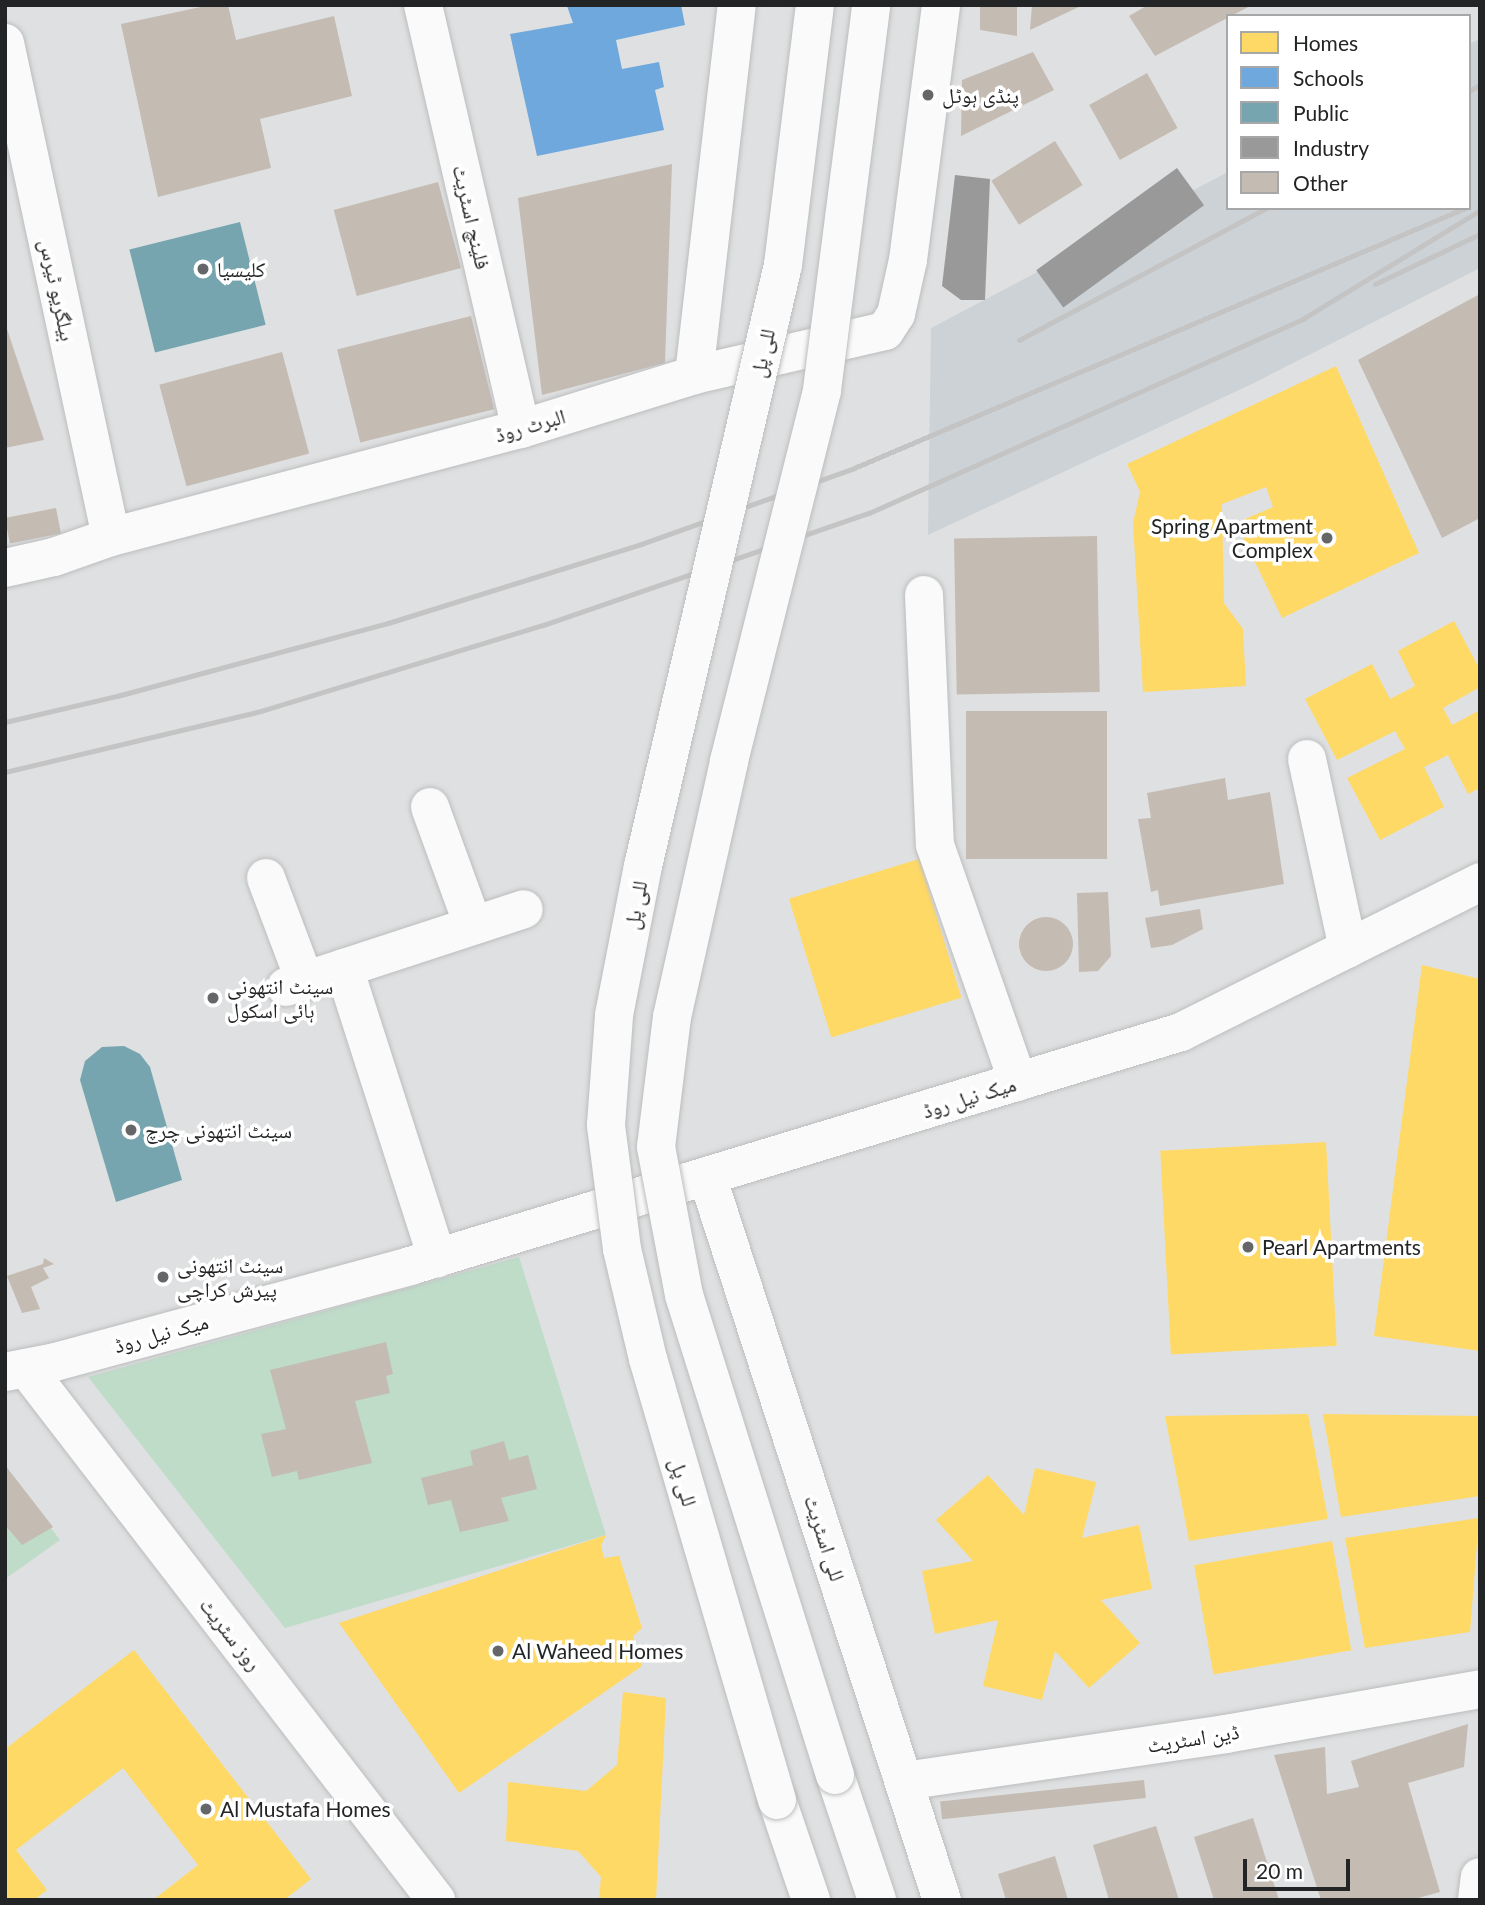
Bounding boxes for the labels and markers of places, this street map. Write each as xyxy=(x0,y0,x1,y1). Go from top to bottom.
place label: پنڈی ہوٹل xyxy=(942,82,1019,108)
marker: پنڈی ہوٹل xyxy=(920,87,936,103)
place label: کلیسیا xyxy=(217,256,265,282)
marker: کلیسیا xyxy=(195,261,211,277)
place label: Spring Apartment Complex xyxy=(1150,513,1313,563)
marker: Spring Apartment Complex xyxy=(1319,530,1335,546)
place label: سینٹ انتھونی ہائی اسکول xyxy=(227,973,333,1023)
marker: سینٹ انتھونی ہائی اسکول xyxy=(205,990,221,1006)
place label: سینٹ انتھونی چرچ xyxy=(145,1117,292,1143)
marker: سینٹ انتھونی چرچ xyxy=(123,1122,139,1138)
place label: Pearl Apartments xyxy=(1262,1234,1422,1260)
marker: Pearl Apartments xyxy=(1240,1239,1256,1255)
place label: سینٹ انتھونی پیرش کراچی xyxy=(177,1252,283,1302)
marker: سینٹ انتھونی پیرش کراچی xyxy=(155,1269,171,1285)
place label: Al Waheed Homes xyxy=(512,1638,684,1664)
marker: Al Waheed Homes xyxy=(490,1643,506,1659)
place label: Al Mustafa Homes xyxy=(220,1796,391,1822)
marker: Al Mustafa Homes xyxy=(198,1801,214,1817)

